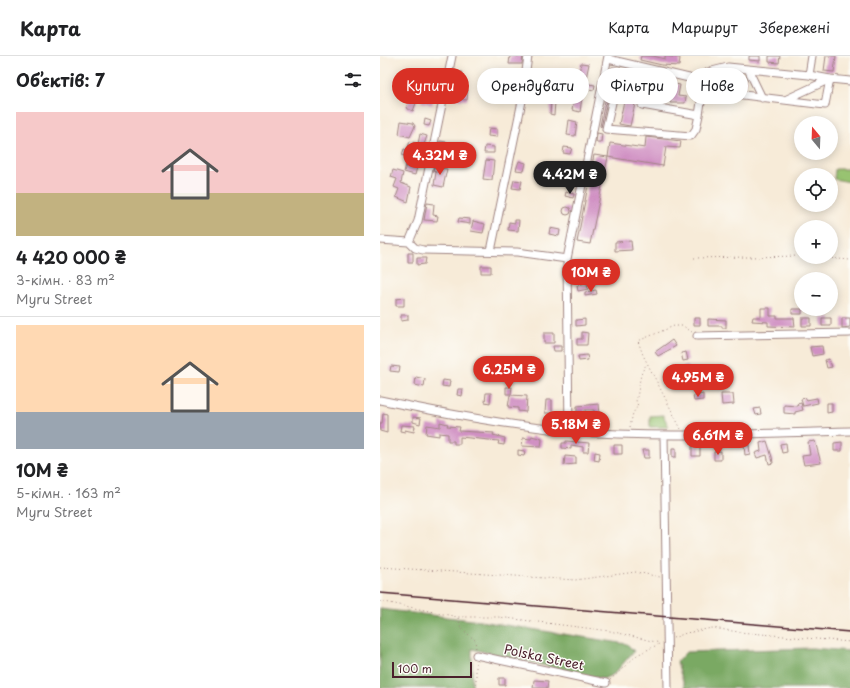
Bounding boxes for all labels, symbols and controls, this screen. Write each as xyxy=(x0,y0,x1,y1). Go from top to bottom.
text: Карта xyxy=(20,14,81,42)
text: Карта xyxy=(608,17,649,38)
text: Маршрут xyxy=(671,17,738,38)
text: Збережені xyxy=(760,17,830,38)
text: Об’єктів: 7 xyxy=(16,67,105,93)
chip: Купити xyxy=(392,68,469,104)
chip: Орендувати xyxy=(477,68,589,104)
chip: Фільтри xyxy=(597,68,678,104)
chip: Нове xyxy=(686,68,748,104)
icon: filters xyxy=(342,69,364,91)
north arrow xyxy=(794,116,838,160)
map controls xyxy=(794,116,838,316)
icon: home xyxy=(154,138,226,210)
pin: 4.32M ₴ xyxy=(403,142,477,176)
text: 4.32M ₴ xyxy=(412,145,468,164)
pin: 4.42M ₴ xyxy=(533,161,607,195)
text: 4.42M ₴ xyxy=(542,164,598,183)
button: locate xyxy=(794,168,838,212)
button: + xyxy=(794,220,838,264)
text: 4 420 000 ₴ xyxy=(16,244,126,270)
pin: 10M ₴ xyxy=(563,259,619,293)
text: 10M ₴ xyxy=(571,262,611,281)
text: 3-кімн. · 83 m² xyxy=(16,270,115,289)
button: − xyxy=(794,272,838,316)
text: Myru Street xyxy=(16,289,92,308)
icon: home xyxy=(154,351,226,423)
pin: 6.25M ₴ xyxy=(472,356,546,390)
text: 6.25M ₴ xyxy=(482,359,536,378)
pin: 4.95M ₴ xyxy=(661,364,735,398)
text: 4.95M ₴ xyxy=(672,367,724,386)
pin: 5.18M ₴ xyxy=(539,411,613,445)
text: 5.18M ₴ xyxy=(551,414,601,433)
pin: 6.61M ₴ xyxy=(681,422,755,456)
text: 6.61M ₴ xyxy=(692,425,744,444)
text: 10M ₴ xyxy=(16,457,68,483)
text: 5-кімн. · 163 m² xyxy=(16,483,121,502)
text: Myru Street xyxy=(16,502,92,521)
street label: Polska Street xyxy=(502,639,586,674)
scale bar xyxy=(392,660,472,679)
text: 100 m xyxy=(398,660,432,677)

